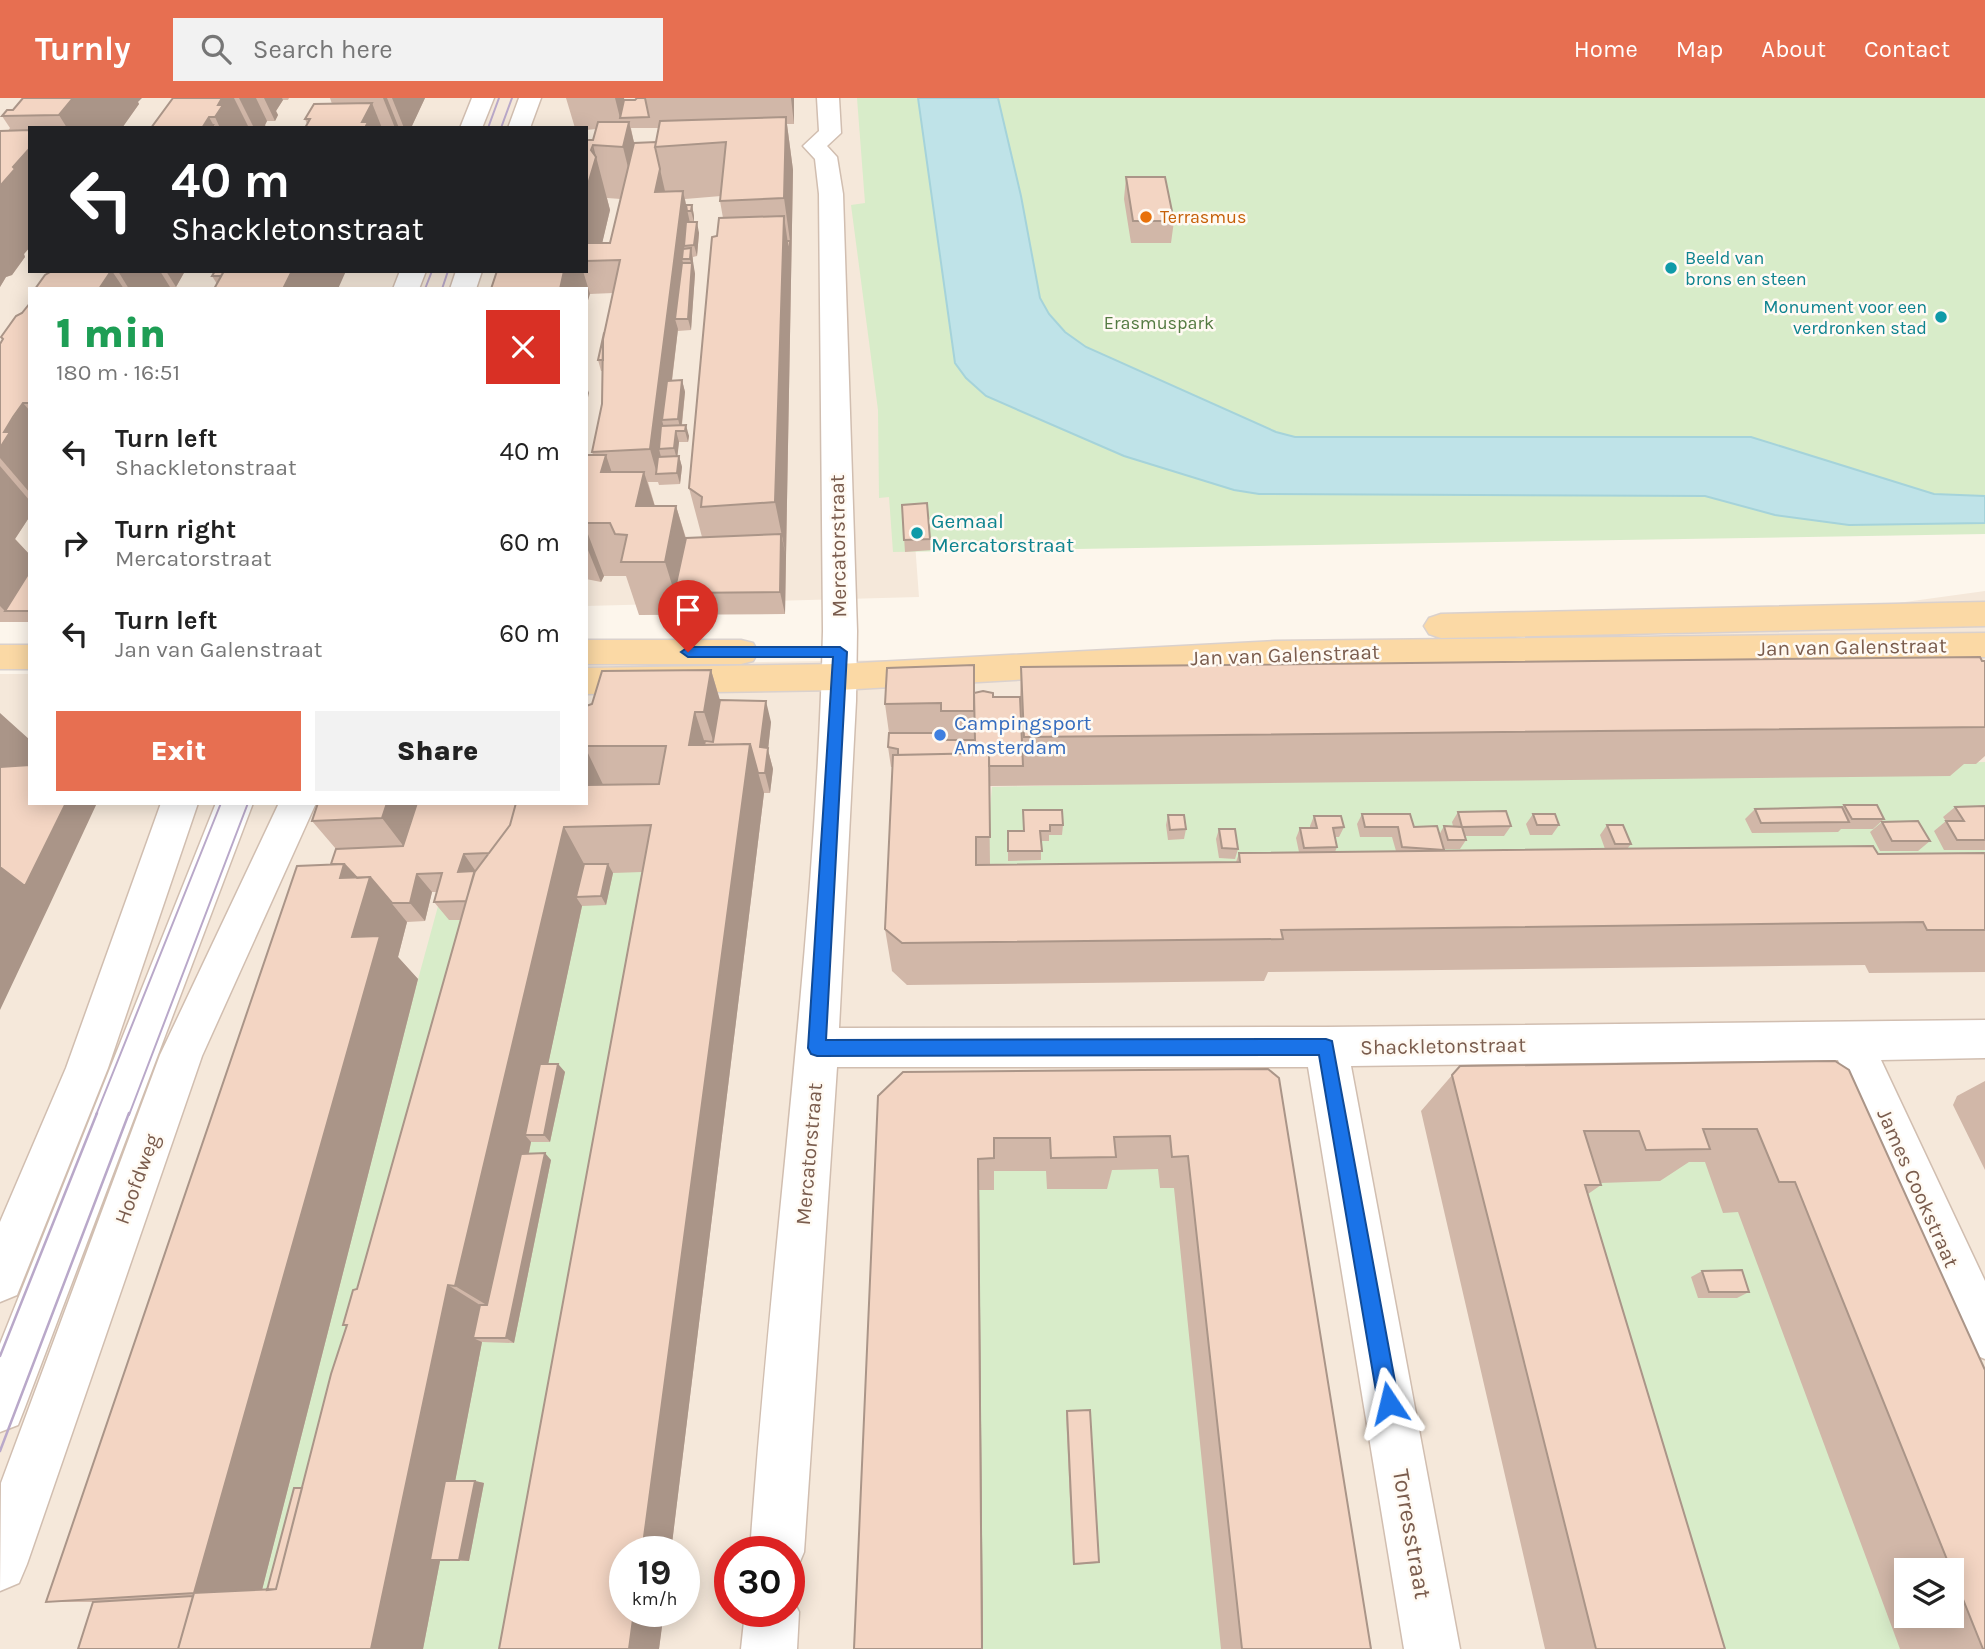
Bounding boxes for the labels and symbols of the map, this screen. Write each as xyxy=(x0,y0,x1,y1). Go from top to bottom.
place label: Terrasmus xyxy=(1160,206,1246,228)
marker: Terrasmus xyxy=(1138,209,1154,225)
place label: Beeld van brons en steen xyxy=(1685,247,1807,290)
marker: Beeld van brons en steen xyxy=(1663,260,1679,276)
place label: Monument voor een verdronken stad xyxy=(1763,296,1927,339)
marker: Monument voor een verdronken stad xyxy=(1933,309,1949,325)
park label: Erasmuspark xyxy=(1104,312,1214,334)
street label: Mercatorstraat xyxy=(825,474,851,618)
place label: Gemaal Mercatorstraat xyxy=(931,509,1074,557)
marker: Gemaal Mercatorstraat xyxy=(909,525,925,541)
pin xyxy=(658,580,718,652)
street label: Jan van Galenstraat xyxy=(1757,633,1947,661)
street label: Jan van Galenstraat xyxy=(1190,640,1380,670)
place label: Campingsport Amsterdam xyxy=(954,711,1092,759)
marker: Campingsport Amsterdam xyxy=(932,727,948,743)
street label: Shackletonstraat xyxy=(1360,1033,1526,1059)
street label: Mercatorstraat xyxy=(791,1082,827,1226)
street label: James Cookstraat xyxy=(1872,1105,1964,1271)
street label: Hoofdweg xyxy=(110,1130,164,1227)
position arrow xyxy=(1352,1366,1426,1440)
street label: Torresstraat xyxy=(1387,1467,1437,1601)
speed limit sign: 30 xyxy=(714,1536,805,1627)

